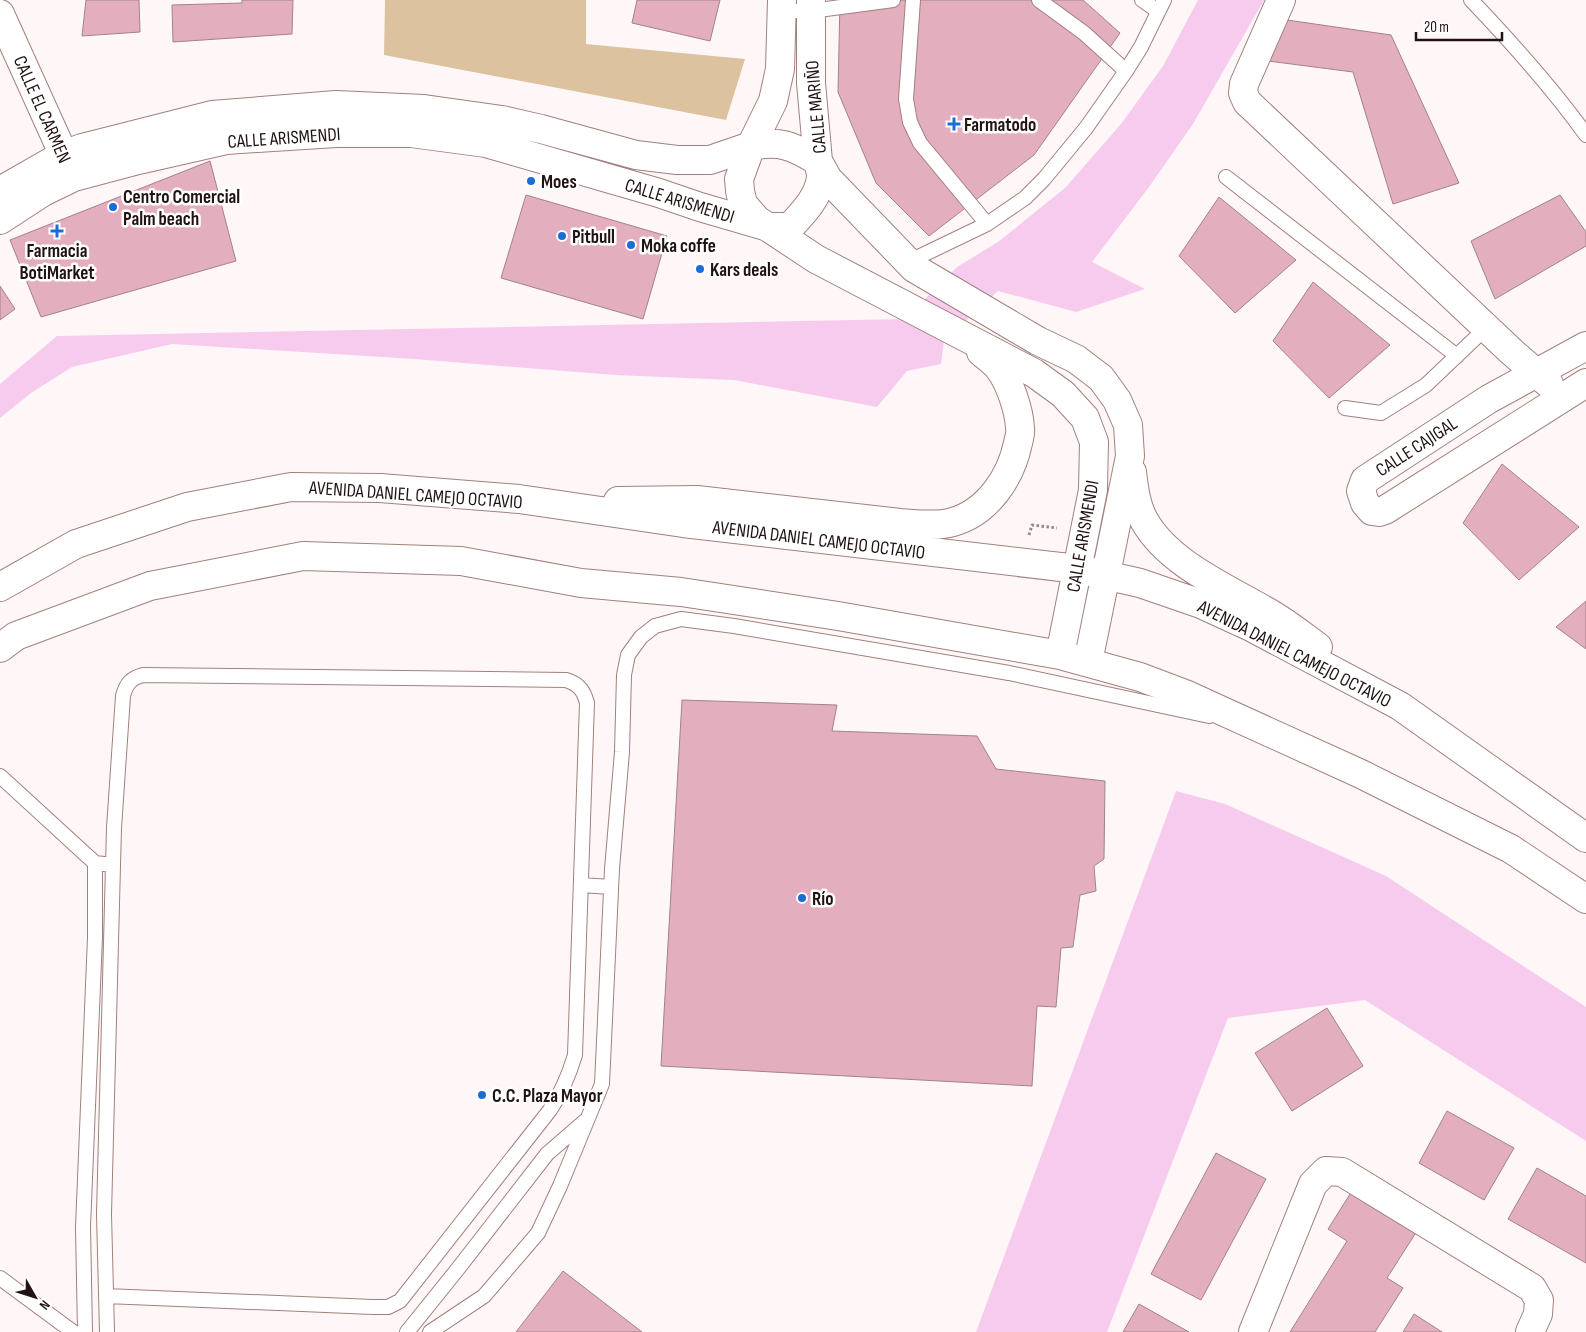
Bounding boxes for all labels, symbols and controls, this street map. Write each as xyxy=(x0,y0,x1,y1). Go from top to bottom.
scale bar xyxy=(1416,10,1502,42)
text: 20 m xyxy=(1424,18,1449,37)
street label: CALLE EL CARMEN xyxy=(8,52,76,167)
street label: CALLE MARIÑO xyxy=(801,59,832,154)
place label: Farmatodo xyxy=(964,114,1036,137)
marker: Farmatodo xyxy=(948,118,960,130)
street label: CALLE ARISMENDI xyxy=(227,123,341,154)
place label: Moes xyxy=(541,171,577,194)
street label: CALLE ARISMENDI xyxy=(622,174,737,229)
marker: Moes xyxy=(525,175,537,187)
place label: Centro Comercial Palm beach xyxy=(123,186,240,231)
marker: Centro Comercial Palm beach xyxy=(107,201,119,213)
marker: Farmacia BotiMarket xyxy=(51,225,63,237)
place label: Pitbull xyxy=(572,226,615,249)
marker: Pitbull xyxy=(556,230,568,242)
place label: Moka coffe xyxy=(641,235,716,258)
marker: Moka coffe xyxy=(625,239,637,251)
place label: Farmacia BotiMarket xyxy=(19,240,95,285)
place label: Kars deals xyxy=(710,259,778,282)
marker: Kars deals xyxy=(694,263,706,275)
street label: CALLE CAJIGAL xyxy=(1372,412,1462,482)
street label: AVENIDA DANIEL CAMEJO OCTAVIO xyxy=(307,476,523,514)
street label: CALLE ARISMENDI xyxy=(1062,479,1105,594)
street label: AVENIDA DANIEL CAMEJO OCTAVIO xyxy=(710,516,926,565)
street label: AVENIDA DANIEL CAMEJO OCTAVIO xyxy=(1193,595,1395,713)
place label: Río xyxy=(812,888,833,911)
marker: Río xyxy=(796,892,808,904)
place label: C.C. Plaza Mayor xyxy=(492,1085,603,1108)
marker: C.C. Plaza Mayor xyxy=(476,1089,488,1101)
north arrow xyxy=(10,1272,60,1322)
text: N xyxy=(36,1297,54,1313)

